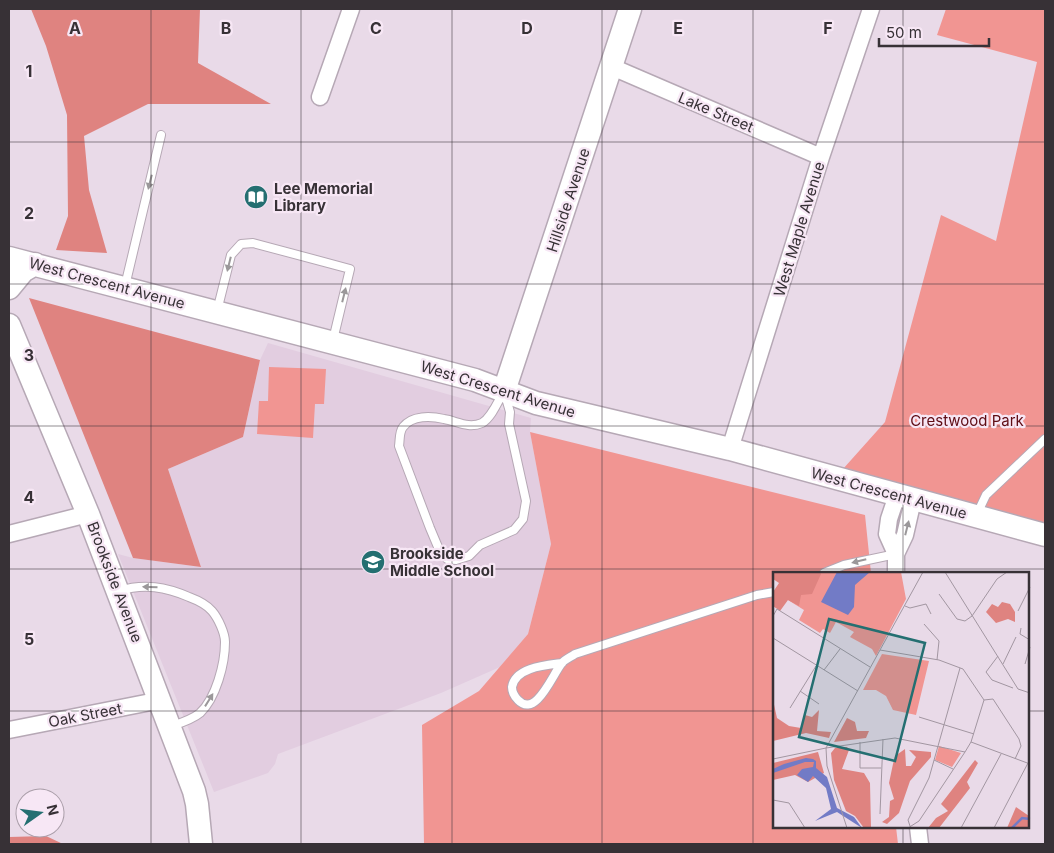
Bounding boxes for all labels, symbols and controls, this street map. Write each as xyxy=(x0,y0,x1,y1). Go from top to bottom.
scale bar xyxy=(879,15,989,47)
text: A xyxy=(69,18,81,38)
text: B xyxy=(221,18,231,38)
text: C xyxy=(370,18,382,38)
text: D xyxy=(521,18,533,38)
text: E xyxy=(673,18,683,38)
text: F xyxy=(823,18,833,38)
text: 50 m xyxy=(886,23,922,42)
text: 1 xyxy=(26,61,32,81)
street label: Lake Street xyxy=(675,88,757,136)
street label: Hillside Avenue xyxy=(542,145,594,255)
street label: West Maple Avenue xyxy=(769,159,829,299)
one-way arrow xyxy=(146,175,154,190)
place label: Lee Memorial Library xyxy=(274,179,373,215)
library icon: Lee Memorial Library xyxy=(243,184,269,210)
text: 2 xyxy=(24,203,34,223)
street label: West Crescent Avenue xyxy=(27,253,187,313)
one-way arrow xyxy=(224,256,232,271)
one-way arrow xyxy=(340,287,348,302)
text: 3 xyxy=(24,345,34,365)
street label: West Crescent Avenue xyxy=(418,356,578,422)
park label: Crestwood Park xyxy=(910,411,1025,430)
street label: West Crescent Avenue xyxy=(809,463,969,523)
text: 4 xyxy=(24,487,35,507)
street label: Brookside Avenue xyxy=(83,519,147,645)
one-way arrow xyxy=(903,520,911,535)
place label: Brookside Middle School xyxy=(390,544,494,580)
school or university icon: Brookside Middle School xyxy=(360,549,386,575)
one-way arrow xyxy=(852,557,867,565)
inset map xyxy=(773,572,1029,828)
one-way arrow xyxy=(142,583,158,591)
text: 5 xyxy=(24,629,34,649)
one-way arrow xyxy=(204,693,214,706)
street label: Oak Street xyxy=(47,699,124,731)
north arrow xyxy=(15,788,65,838)
text: N xyxy=(44,803,63,817)

